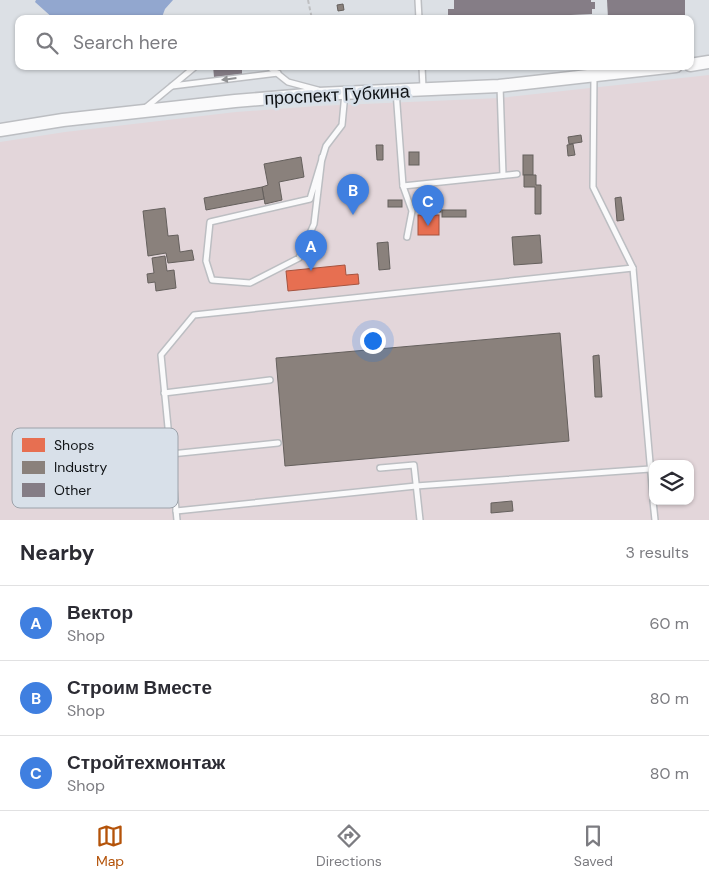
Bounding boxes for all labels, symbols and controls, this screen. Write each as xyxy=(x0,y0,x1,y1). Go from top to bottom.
search box xyxy=(15,15,694,70)
icon: search xyxy=(33,29,61,57)
text: Search here xyxy=(73,30,178,55)
one-way arrow xyxy=(221,75,237,83)
street label: проспект Губкина xyxy=(264,79,411,111)
pin: B xyxy=(337,174,369,215)
pin: C xyxy=(412,185,444,226)
pin: A xyxy=(295,230,327,271)
your location xyxy=(360,328,386,354)
legend xyxy=(12,428,178,508)
text: Shops xyxy=(54,436,94,454)
text: Industry xyxy=(54,458,107,476)
map controls xyxy=(649,460,694,505)
button: layers xyxy=(649,460,694,505)
text: Other xyxy=(54,481,92,499)
text: Nearby xyxy=(20,539,94,567)
text: 3 results xyxy=(626,542,689,563)
text: Вектор xyxy=(67,600,133,625)
text: A xyxy=(30,613,42,634)
text: 60 m xyxy=(649,613,689,634)
text: Shop xyxy=(67,625,105,646)
text: Строим Вместе xyxy=(67,675,212,700)
text: B xyxy=(31,688,41,709)
text: 80 m xyxy=(650,688,689,709)
text: Shop xyxy=(67,700,105,721)
text: Стройтехмонтаж xyxy=(67,750,225,775)
text: C xyxy=(30,763,42,784)
text: 80 m xyxy=(650,763,689,784)
text: Shop xyxy=(67,775,105,796)
tab: Map xyxy=(96,822,124,870)
tab: Directions xyxy=(316,822,382,870)
tab: Saved xyxy=(574,822,613,870)

